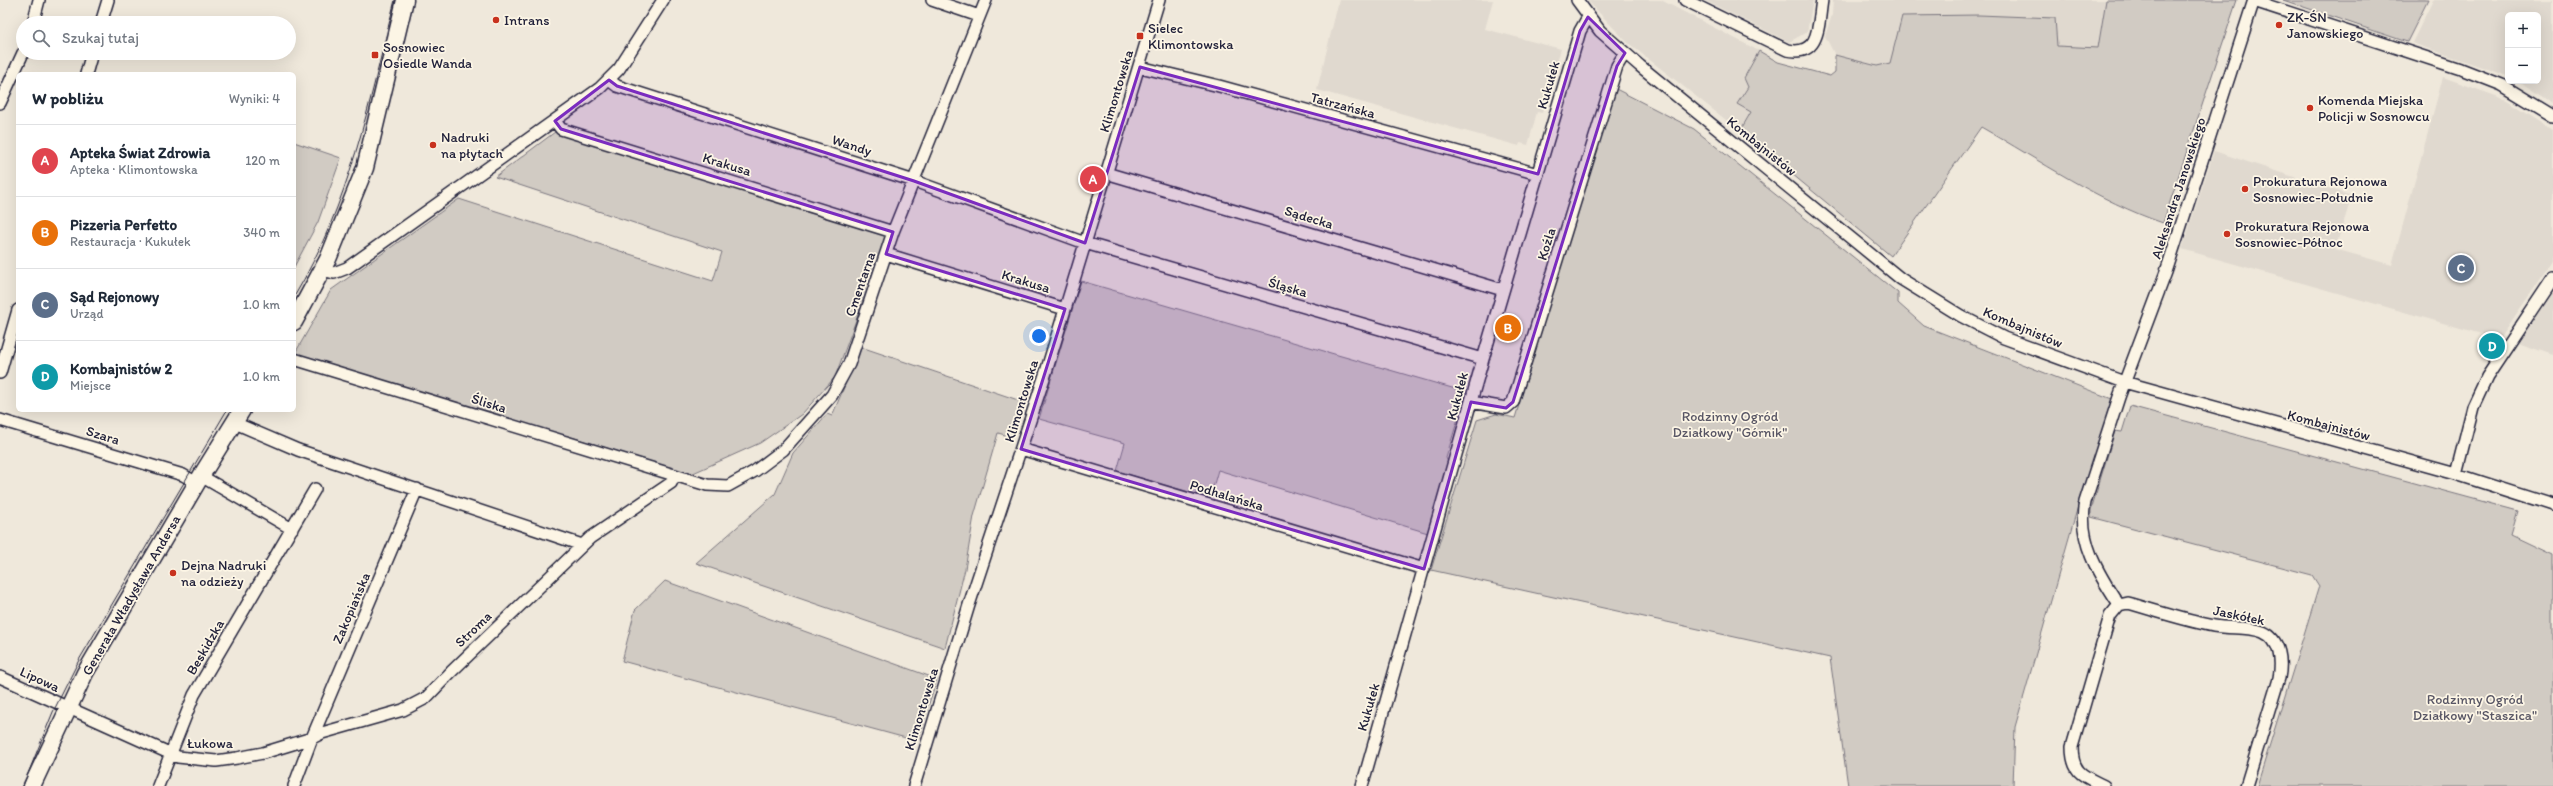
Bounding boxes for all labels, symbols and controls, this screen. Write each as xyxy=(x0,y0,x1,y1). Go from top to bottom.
place label: ZK-ŚN Janowskiego xyxy=(2287,9,2363,42)
place label: Intrans xyxy=(504,12,549,29)
map controls xyxy=(2505,12,2541,84)
button: + xyxy=(2505,12,2541,48)
marker: Intrans xyxy=(491,15,501,25)
search box xyxy=(16,16,296,60)
place label: Sielec Klimontowska xyxy=(1148,20,1234,53)
marker: ZK-ŚN Janowskiego xyxy=(2274,20,2284,30)
icon: search xyxy=(30,27,52,49)
text: Szukaj tutaj xyxy=(62,29,139,47)
marker: Sielec Klimontowska xyxy=(1135,31,1145,41)
place label: Sosnowiec Osiedle Wanda xyxy=(383,39,472,72)
street label: Klimontowska xyxy=(1096,47,1137,135)
button: − xyxy=(2505,48,2541,84)
marker: Sosnowiec Osiedle Wanda xyxy=(370,50,380,60)
street label: Kukułek xyxy=(1534,59,1563,111)
text: W pobliżu xyxy=(32,88,103,108)
street label: Tatrzańska xyxy=(1309,89,1378,122)
text: Wyniki: 4 xyxy=(229,91,280,106)
place label: Komenda Miejska Policji w Sosnowcu xyxy=(2318,92,2430,125)
marker: Komenda Miejska Policji w Sosnowcu xyxy=(2305,103,2315,113)
street label: Kombajnistów xyxy=(1723,113,1800,180)
street label: Aleksandra Janowskiego xyxy=(2148,115,2209,261)
place label: Nadruki na płytach xyxy=(441,129,503,162)
street label: Wandy xyxy=(830,131,874,160)
marker: Nadruki na płytach xyxy=(428,140,438,150)
text: Apteka Świat Zdrowia xyxy=(70,144,210,162)
street label: Krakusa xyxy=(700,149,754,180)
text: A xyxy=(41,153,49,168)
text: 120 m xyxy=(245,153,280,168)
text: Apteka · Klimontowska xyxy=(70,162,198,177)
pin: A xyxy=(1080,164,1106,194)
place label: Prokuratura Rejonowa Sosnowiec-Południe xyxy=(2253,173,2388,206)
marker: Prokuratura Rejonowa Sosnowiec-Południe xyxy=(2240,184,2250,194)
street label: Sądecka xyxy=(1282,202,1335,233)
text: Pizzeria Perfetto xyxy=(70,216,177,234)
place label: Prokuratura Rejonowa Sosnowiec-Północ xyxy=(2235,218,2370,251)
text: B xyxy=(41,225,49,240)
text: 340 m xyxy=(243,225,280,240)
street label: Koźla xyxy=(1533,226,1560,263)
marker: Prokuratura Rejonowa Sosnowiec-Północ xyxy=(2222,229,2232,239)
text: Restauracja · Kukułek xyxy=(70,234,191,249)
street label: Cmentarna xyxy=(841,249,880,319)
pin: C xyxy=(2448,253,2474,283)
street label: Krakusa xyxy=(999,266,1053,297)
street label: Śląska xyxy=(1266,274,1310,301)
text: Sąd Rejonowy xyxy=(70,288,159,306)
text: C xyxy=(41,297,49,312)
text: 1.0 km xyxy=(243,297,280,312)
street label: Kombajnistów xyxy=(1980,303,2066,352)
text: Urząd xyxy=(70,306,104,321)
pin: B xyxy=(1495,313,1521,343)
your location xyxy=(1029,326,1049,346)
pin: D xyxy=(2479,331,2505,361)
street label: Klimontowska xyxy=(1001,357,1042,445)
text: Kombajnistów 2 xyxy=(70,360,172,378)
text: D xyxy=(41,369,49,384)
text: 1.0 km xyxy=(243,369,280,384)
street label: Kukułek xyxy=(1443,370,1472,422)
text: Miejsce xyxy=(70,378,111,393)
street label: Śliska xyxy=(469,390,509,417)
street label: Kombajnistów xyxy=(2286,406,2373,445)
park label: Rodzinny Ogród Działkowy "Górnik" xyxy=(1673,408,1787,441)
street label: Szara xyxy=(84,422,122,449)
street label: Podhalańska xyxy=(1188,476,1266,515)
street label: Generała Władysława Andersa xyxy=(79,511,185,678)
place label: Dejna Nadruki na odzieży xyxy=(181,557,266,590)
marker: Dejna Nadruki na odzieży xyxy=(168,568,178,578)
street label: Zakopiańska xyxy=(329,570,374,646)
street label: Jaskółek xyxy=(2212,602,2267,629)
street label: Stroma xyxy=(452,608,495,651)
street label: Beskidzka xyxy=(183,616,228,678)
street label: Lipowa xyxy=(17,663,63,696)
street label: Klimontowska xyxy=(901,665,942,753)
street label: Kukułek xyxy=(1354,681,1383,733)
park label: Rodzinny Ogród Działkowy "Staszica" xyxy=(2413,691,2537,724)
street label: Łukowa xyxy=(187,735,234,752)

